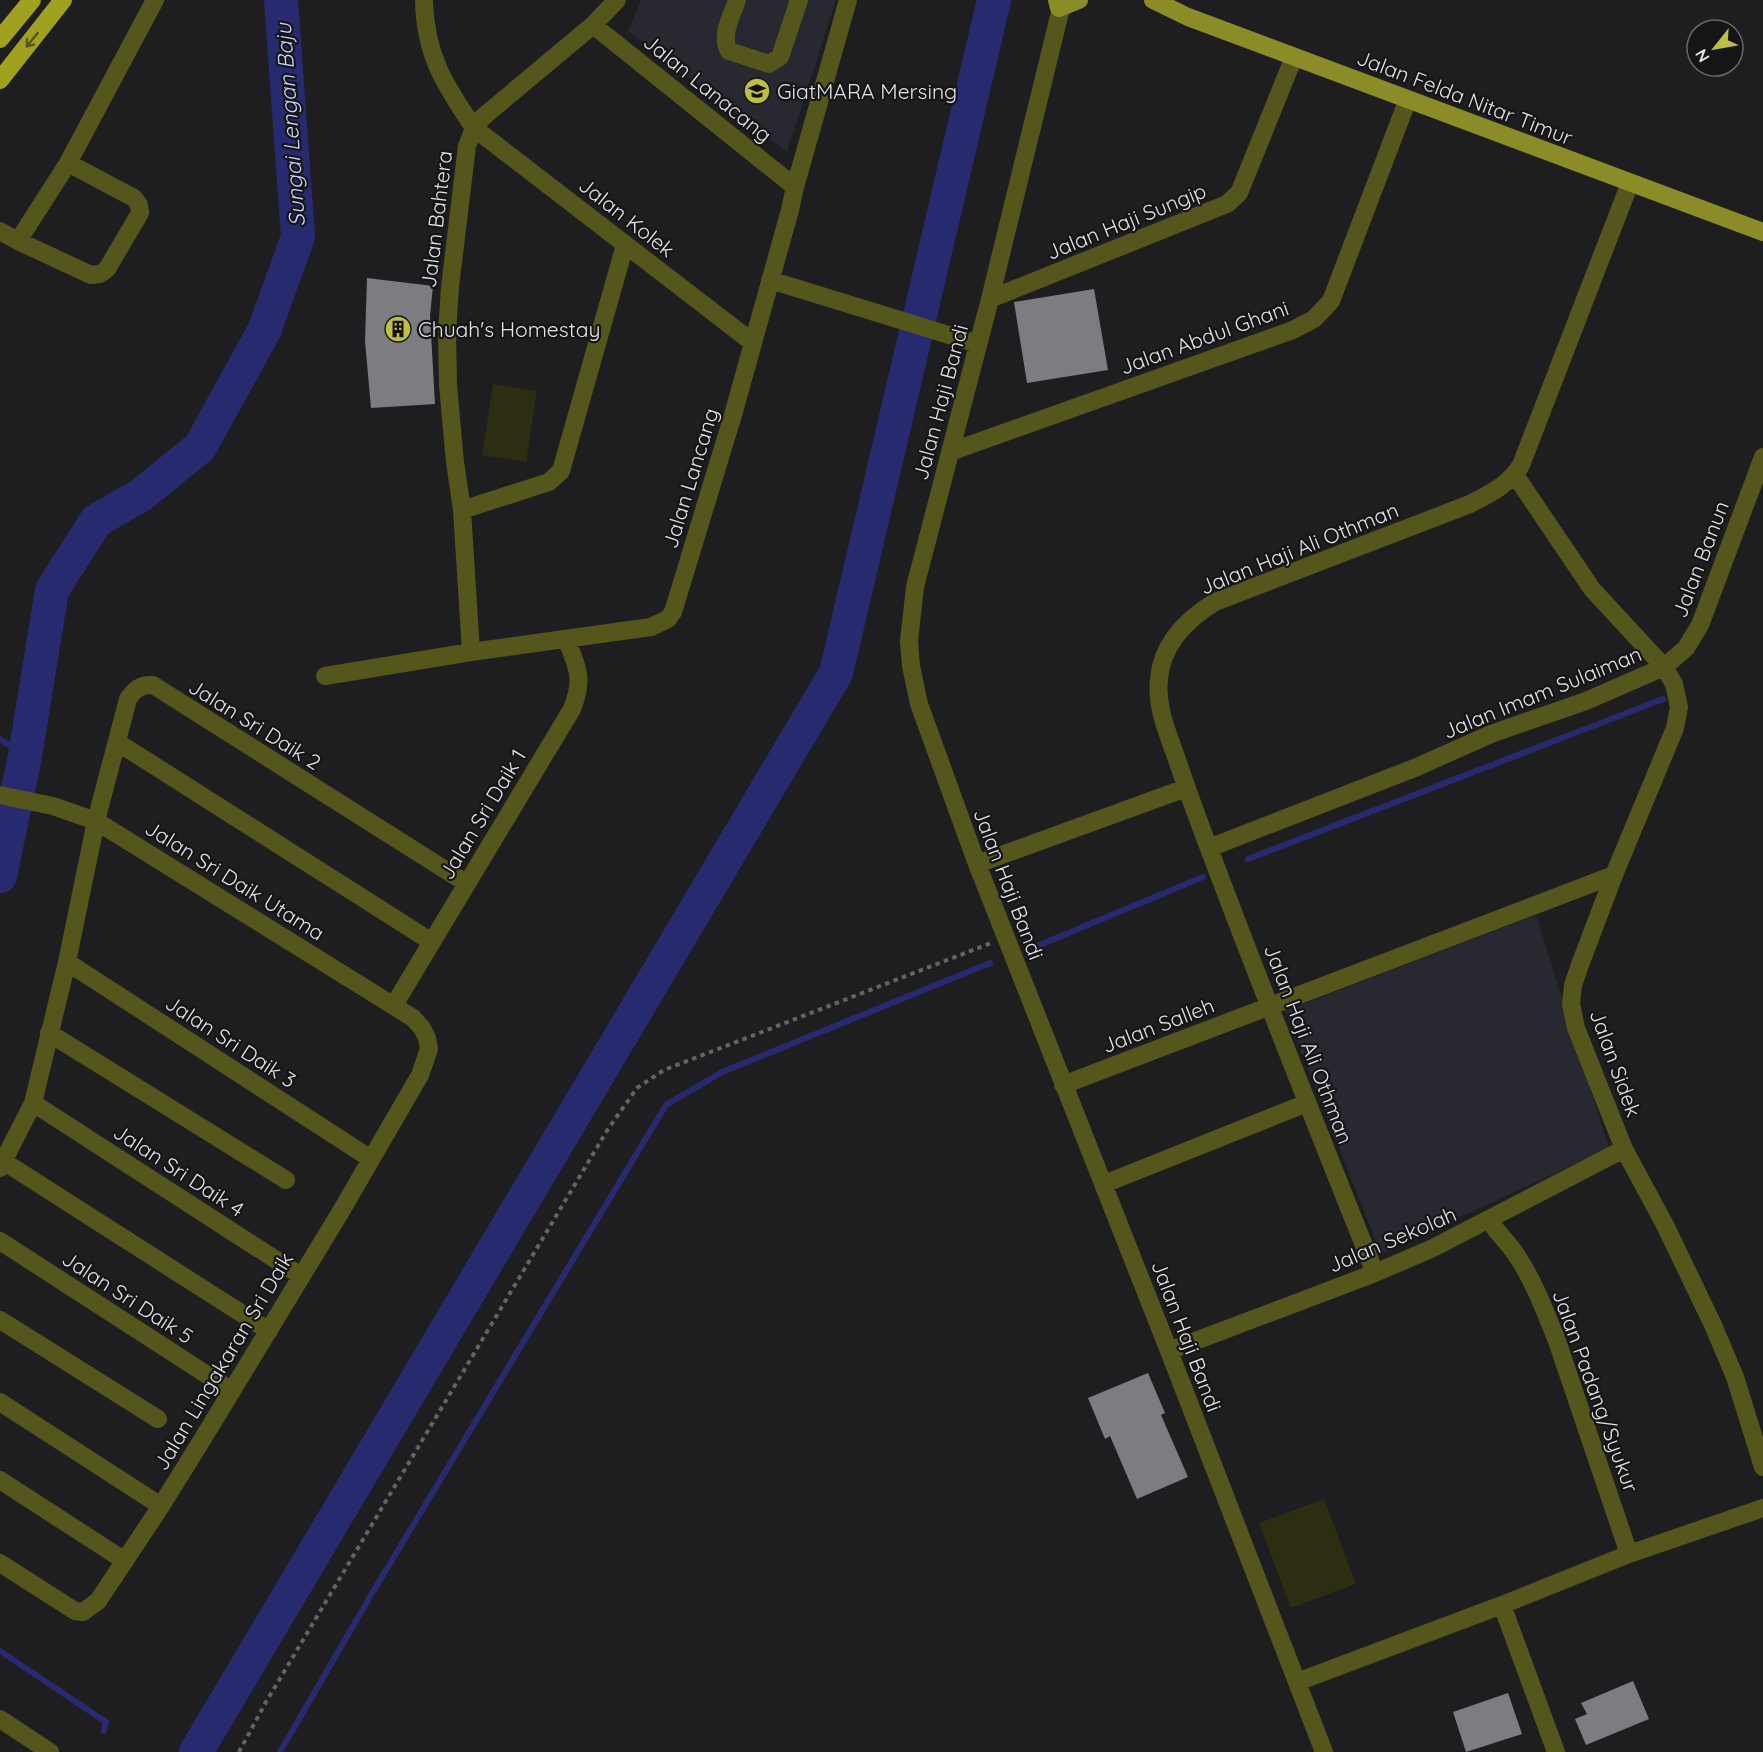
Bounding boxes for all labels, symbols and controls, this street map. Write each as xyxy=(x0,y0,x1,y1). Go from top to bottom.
north arrow xyxy=(1685,18,1745,78)
water label: Sungai Lengan Baju xyxy=(269,21,311,228)
street label: Jalan Lanacang xyxy=(639,28,777,148)
one-way arrow xyxy=(25,32,38,48)
street label: Jalan Felda Nitar Timur xyxy=(1353,44,1577,150)
text: N xyxy=(1691,46,1714,66)
school or university icon: GiatMARA Mersing xyxy=(742,76,772,106)
place label: GiatMARA Mersing xyxy=(777,78,957,104)
street label: Jalan Bahtera xyxy=(415,149,457,289)
street label: Jalan Kolek xyxy=(574,172,680,262)
street label: Jalan Haji Sungip xyxy=(1042,177,1210,265)
street label: Jalan Abdul Ghani xyxy=(1116,294,1292,380)
building icon: Chuah's Homestay xyxy=(383,314,413,344)
place label: Chuah's Homestay xyxy=(418,316,600,342)
street label: Jalan Haji Bandi xyxy=(907,322,973,482)
street label: Jalan Lancang xyxy=(656,405,724,551)
street label: Jalan Haji Ali Othman xyxy=(1196,496,1402,600)
street label: Jalan Banun xyxy=(1666,497,1734,621)
street label: Jalan Imam Sulaiman xyxy=(1439,640,1645,744)
street label: Jalan Sri Daik 2 xyxy=(184,673,326,775)
street label: Jalan Sri Daik 1 xyxy=(433,744,531,884)
street label: Jalan Haji Bandi xyxy=(968,805,1050,963)
street label: Jalan Sri Daik Utama xyxy=(141,814,329,946)
street label: Jalan Haji Ali Othman xyxy=(1259,941,1359,1147)
street label: Jalan Sri Daik 3 xyxy=(161,989,301,1093)
street label: Jalan Salleh xyxy=(1098,992,1218,1058)
street label: Jalan Sidek xyxy=(1585,1006,1647,1120)
street label: Jalan Sri Daik 4 xyxy=(109,1118,249,1222)
street label: Jalan Sekolah xyxy=(1324,1200,1460,1278)
street label: Jalan Sri Daik 5 xyxy=(58,1245,198,1349)
street label: Jalan Lingakaran Sri Daik xyxy=(148,1247,298,1475)
street label: Jalan Haji Bandi xyxy=(1146,1257,1228,1415)
street label: Jalan Padang/Syukur xyxy=(1547,1286,1645,1496)

